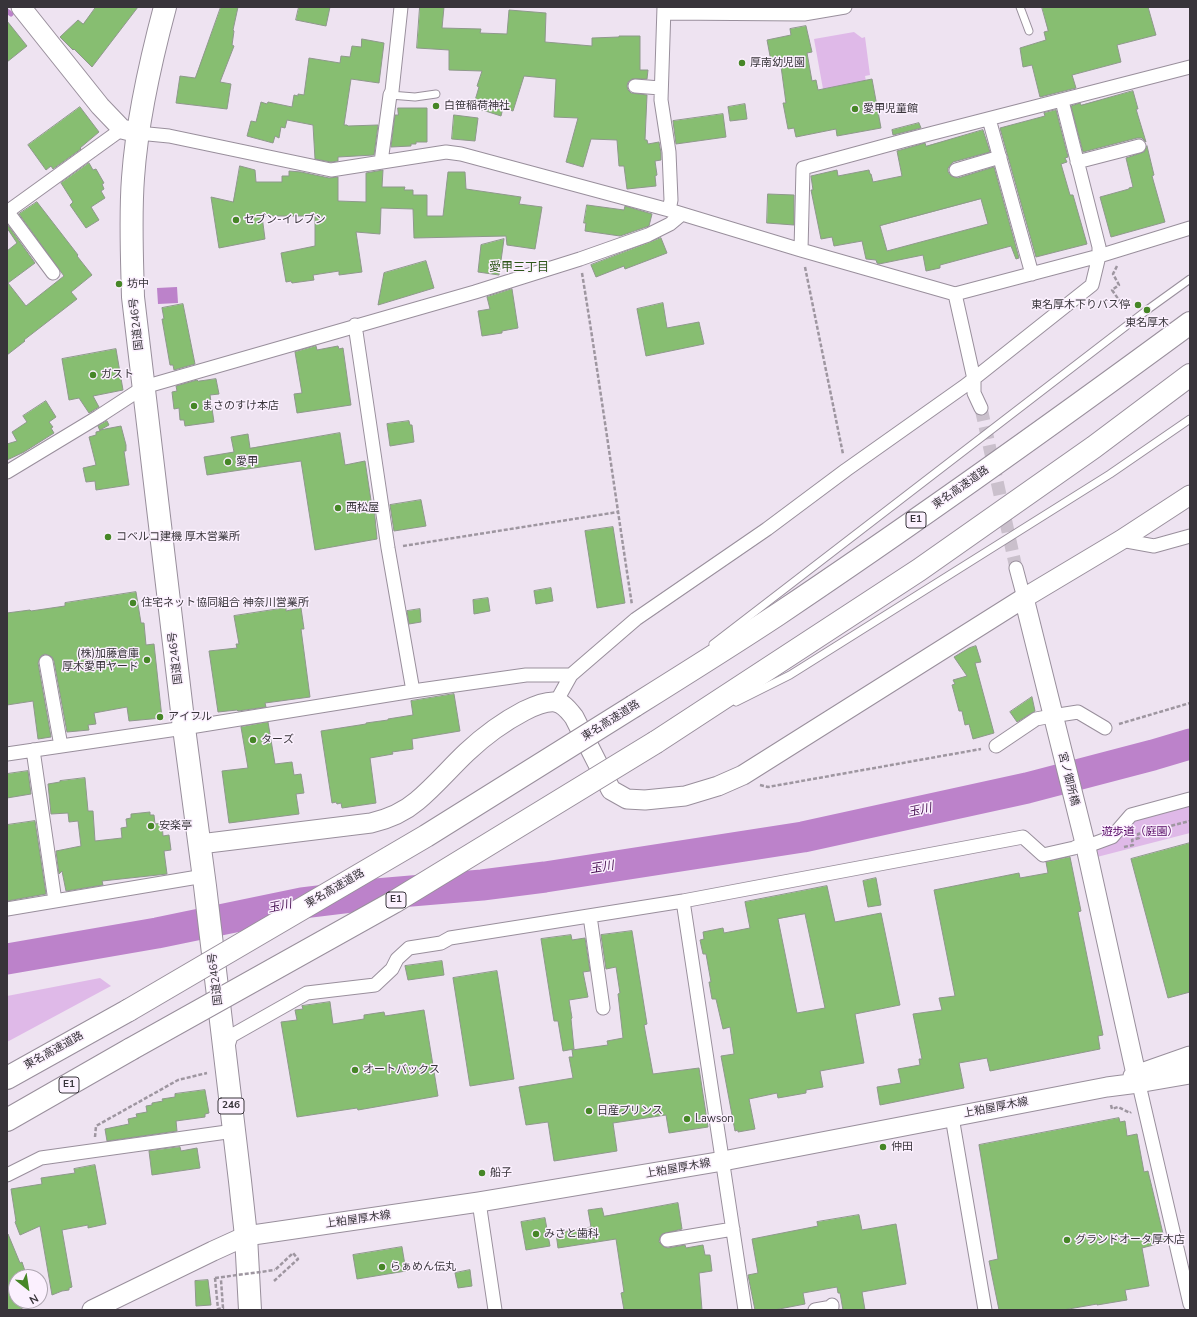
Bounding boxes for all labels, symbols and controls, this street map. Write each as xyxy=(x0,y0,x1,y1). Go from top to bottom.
place label: 厚南幼児園 xyxy=(750,56,805,70)
marker: 厚南幼児園 xyxy=(737,58,747,68)
place label: 白笹稲荷神社 xyxy=(444,99,510,113)
marker: 白笹稲荷神社 xyxy=(431,101,441,111)
place label: 愛甲児童館 xyxy=(863,102,918,116)
marker: 愛甲児童館 xyxy=(850,104,860,114)
place label: セブン-イレブン xyxy=(244,213,326,227)
marker: セブン-イレブン xyxy=(231,215,241,225)
district label: 愛甲三丁目 xyxy=(489,261,549,275)
place label: 坊中 xyxy=(127,277,149,291)
marker: 坊中 xyxy=(114,279,124,289)
street label: 国道246号 xyxy=(128,297,146,351)
place label: 東名厚木下りバス停 xyxy=(1031,298,1130,312)
marker: 東名厚木下りバス停 xyxy=(1133,300,1143,310)
marker: 東名厚木 xyxy=(1142,305,1152,315)
place label: 東名厚木 xyxy=(1125,316,1169,330)
place label: ガスト xyxy=(101,368,134,382)
marker: ガスト xyxy=(88,370,98,380)
place label: まさのすけ本店 xyxy=(202,399,279,413)
marker: まさのすけ本店 xyxy=(189,401,199,411)
place label: 愛甲 xyxy=(236,455,258,469)
marker: 愛甲 xyxy=(223,457,233,467)
street label: 東名高速道路 xyxy=(930,464,992,512)
place label: 西松屋 xyxy=(346,501,379,515)
marker: 西松屋 xyxy=(333,503,343,513)
road number: E1 xyxy=(906,512,926,528)
place label: コベルコ建機 厚木営業所 xyxy=(116,530,240,544)
marker: コベルコ建機 厚木営業所 xyxy=(103,532,113,542)
place label: 住宅ネット協同組合 神奈川営業所 xyxy=(141,596,309,610)
marker: 住宅ネット協同組合 神奈川営業所 xyxy=(128,598,138,608)
street label: 国道246号 xyxy=(166,631,186,685)
place label: (株)加藤倉庫 厚木愛甲ヤード xyxy=(62,647,139,673)
marker: (株)加藤倉庫 厚木愛甲ヤード xyxy=(142,655,152,665)
street label: 東名高速道路 xyxy=(580,698,642,744)
place label: アイフル xyxy=(168,710,212,724)
marker: アイフル xyxy=(155,712,165,722)
place label: ターズ xyxy=(261,733,294,747)
marker: ターズ xyxy=(248,735,258,745)
street label: 宮ノ御所橋 xyxy=(1055,751,1081,807)
water label: 玉川 xyxy=(907,801,933,821)
place label: 安楽亭 xyxy=(159,819,192,833)
marker: 安楽亭 xyxy=(146,821,156,831)
park label: 遊歩道（庭園） xyxy=(1102,825,1178,839)
water label: 玉川 xyxy=(589,859,615,877)
street label: 東名高速道路 xyxy=(303,867,367,911)
road number: E1 xyxy=(386,892,406,908)
water label: 玉川 xyxy=(267,897,293,917)
street label: 国道246号 xyxy=(206,952,226,1006)
street label: 東名高速道路 xyxy=(22,1029,86,1073)
place label: オートバックス xyxy=(363,1063,440,1077)
marker: オートバックス xyxy=(350,1065,360,1075)
road number: E1 xyxy=(59,1077,79,1093)
street label: 上粕屋厚木線 xyxy=(962,1095,1030,1121)
road number: 246 xyxy=(218,1098,244,1114)
place label: 日産プリンス xyxy=(597,1104,663,1118)
marker: 日産プリンス xyxy=(584,1106,594,1116)
place label: Lawson xyxy=(695,1112,734,1126)
marker: Lawson xyxy=(682,1114,692,1124)
place label: 仲田 xyxy=(891,1140,913,1154)
marker: 仲田 xyxy=(878,1142,888,1152)
street label: 上粕屋厚木線 xyxy=(644,1157,712,1181)
place label: 船子 xyxy=(490,1166,512,1180)
marker: 船子 xyxy=(477,1168,487,1178)
street label: 上粕屋厚木線 xyxy=(324,1209,392,1231)
place label: みさと歯科 xyxy=(544,1227,599,1241)
marker: みさと歯科 xyxy=(531,1229,541,1239)
place label: グランドオータ厚木店 xyxy=(1075,1233,1185,1247)
marker: グランドオータ厚木店 xyxy=(1062,1235,1072,1245)
place label: らぁめん伝丸 xyxy=(390,1260,456,1274)
marker: らぁめん伝丸 xyxy=(377,1262,387,1272)
north arrow xyxy=(8,1269,48,1309)
text: N xyxy=(26,1290,41,1308)

